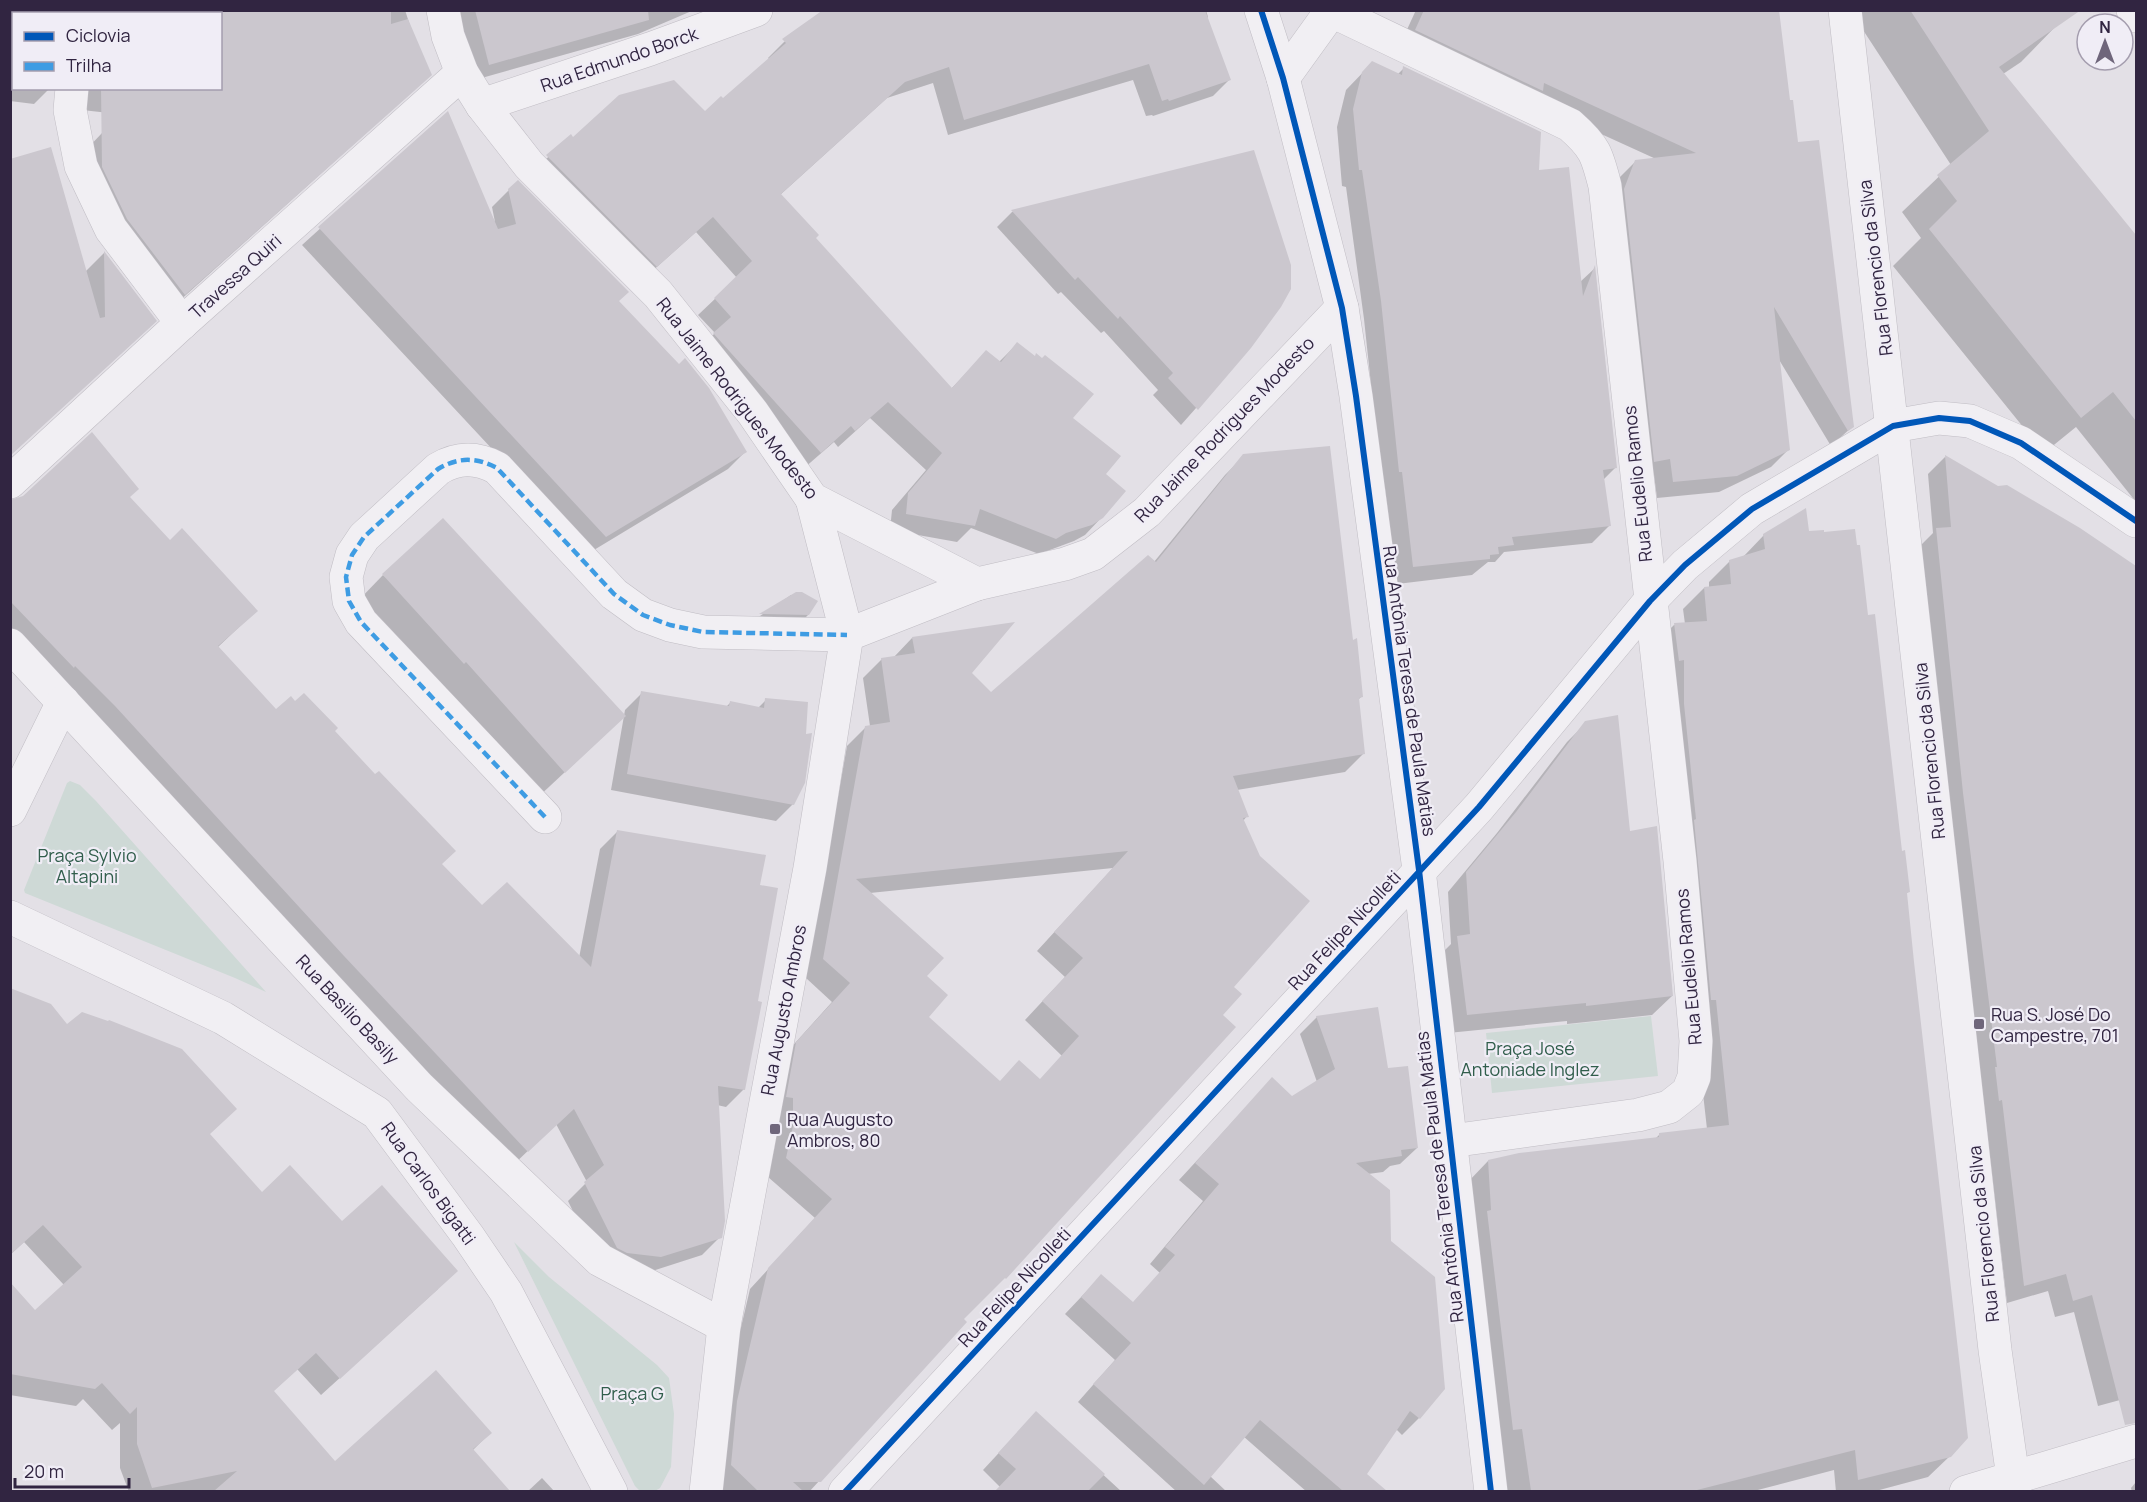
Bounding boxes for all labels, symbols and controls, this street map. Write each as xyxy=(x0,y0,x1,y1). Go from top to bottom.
legend xyxy=(12,12,222,90)
north arrow xyxy=(2075,12,2135,72)
text: N xyxy=(2099,16,2111,38)
street label: Rua Edmundo Borck xyxy=(537,20,702,97)
text: Ciclovia xyxy=(66,23,131,47)
text: Trilha xyxy=(66,53,111,77)
street label: Rua Florencio da Silva xyxy=(1852,179,1898,357)
street label: Travessa Quiri xyxy=(184,228,286,324)
street label: Rua Jaime Rodrigues Modesto xyxy=(652,292,824,504)
street label: Rua Jaime Rodrigues Modesto xyxy=(1129,331,1319,527)
street label: Rua Eudelio Ramos xyxy=(1617,405,1657,563)
street label: Rua Antônia Teresa de Paula Matias xyxy=(1378,544,1442,838)
street label: Rua Florencio da Silva xyxy=(1908,662,1950,840)
park label: Praça Sylvio Altapini xyxy=(37,843,137,888)
street label: Rua Felipe Nicolleti xyxy=(1282,865,1406,995)
street label: Rua Eudelio Ramos xyxy=(1669,888,1707,1046)
street label: Rua Augusto Ambros xyxy=(755,923,811,1097)
street label: Rua Basilio Basily xyxy=(291,949,405,1069)
place label: Rua S. José Do Campestre, 701 xyxy=(1991,1002,2119,1047)
marker: Rua S. José Do Campestre, 701 xyxy=(1972,1017,1986,1031)
street label: Rua Antônia Teresa de Paula Matias xyxy=(1409,1030,1469,1324)
park label: Praça José Antoniade Inglez xyxy=(1460,1036,1600,1081)
place label: Rua Augusto Ambros, 80 xyxy=(787,1107,893,1152)
street label: Rua Carlos Bigatti xyxy=(376,1117,482,1249)
marker: Rua Augusto Ambros, 80 xyxy=(768,1122,782,1136)
street label: Rua Florencio da Silva xyxy=(1962,1145,2004,1323)
street label: Rua Felipe Nicolleti xyxy=(952,1222,1076,1352)
park label: Praça G xyxy=(600,1381,664,1405)
scale bar xyxy=(15,1451,129,1489)
text: 20 m xyxy=(24,1459,64,1483)

